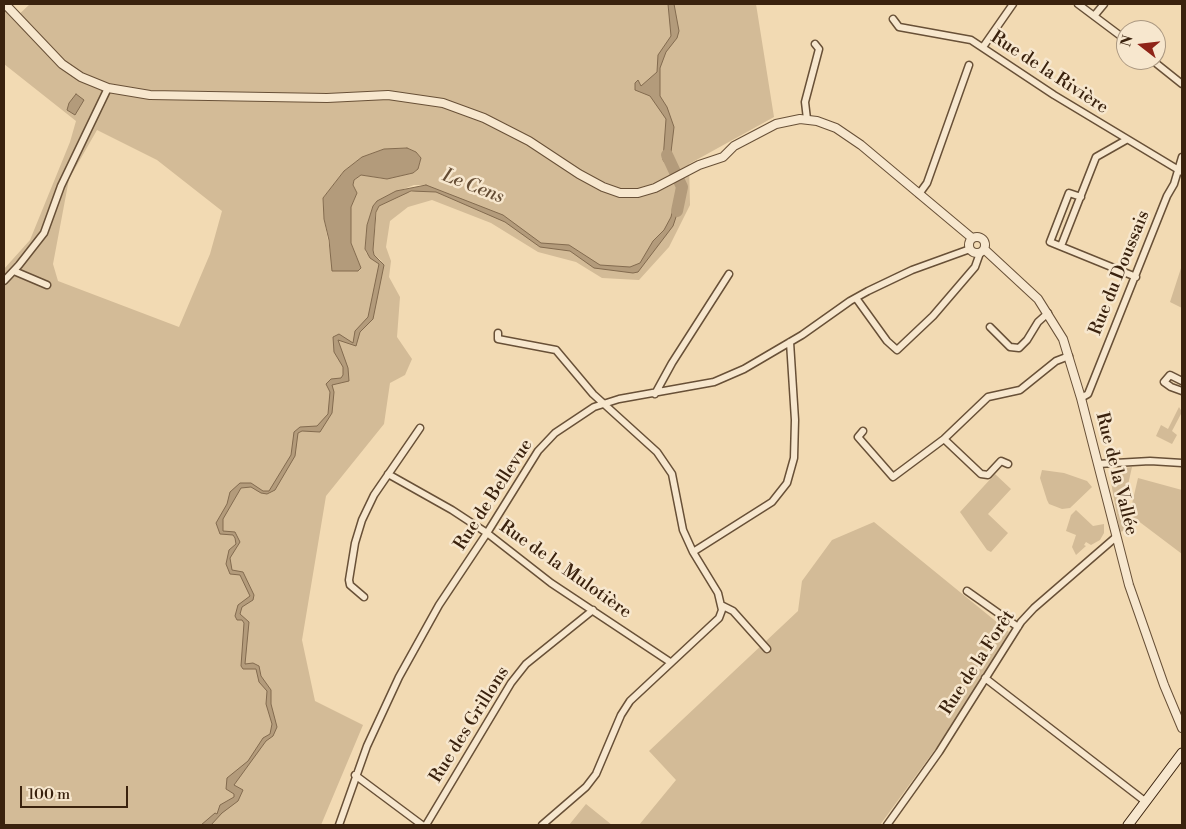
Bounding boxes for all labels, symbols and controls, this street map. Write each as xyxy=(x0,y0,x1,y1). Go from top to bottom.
north arrow xyxy=(1116,20,1166,70)
street label: Rue de la Rivière xyxy=(986,27,1112,119)
text: N xyxy=(1117,33,1138,49)
water label: Le Cens xyxy=(439,165,507,209)
street label: Rue du Doussais xyxy=(1085,207,1155,339)
street label: Rue de la Vallée xyxy=(1090,410,1142,538)
street label: Rue de Bellevue xyxy=(450,435,538,555)
street label: Rue de la Mulotière xyxy=(495,516,635,624)
street label: Rue de la Forêt xyxy=(936,607,1020,719)
street label: Rue des Grillons xyxy=(426,663,514,787)
scale bar xyxy=(22,776,130,808)
text: 100 m xyxy=(28,785,70,804)

